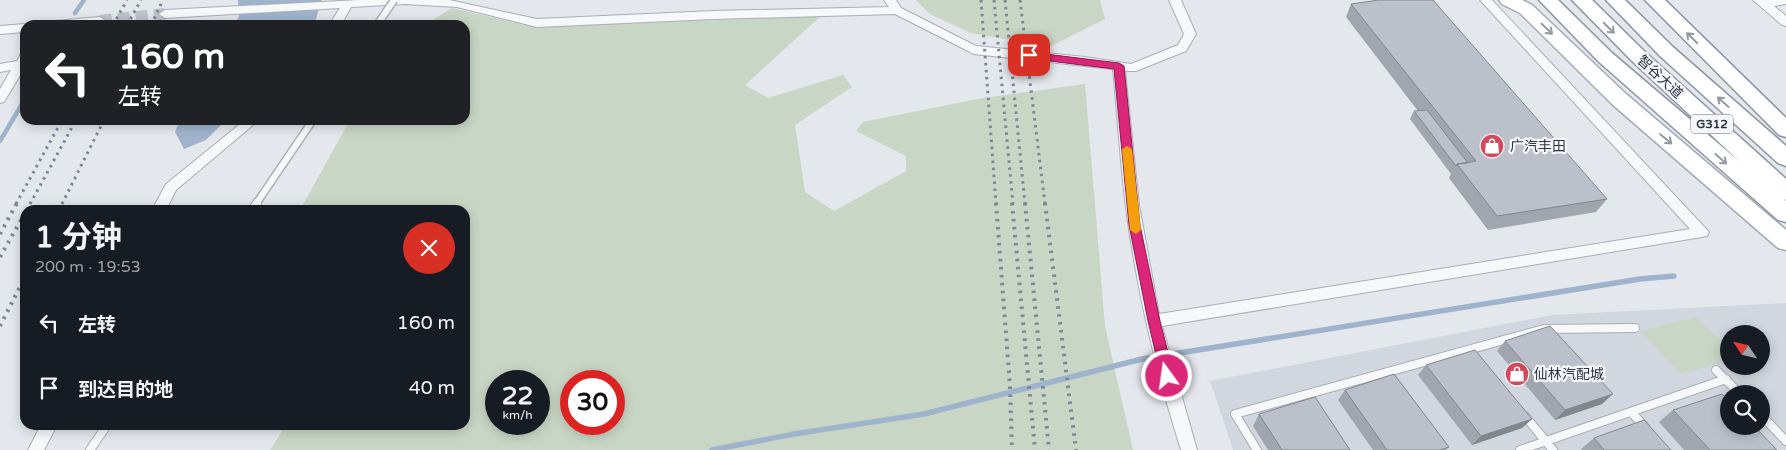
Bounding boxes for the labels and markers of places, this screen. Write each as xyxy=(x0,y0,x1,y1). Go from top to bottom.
pin xyxy=(1008,34,1050,76)
shop icon: 广汽丰田 xyxy=(1479,133,1505,159)
place label: 广汽丰田 xyxy=(1510,138,1566,155)
shop icon: 仙林汽配城 xyxy=(1504,361,1530,387)
place label: 仙林汽配城 xyxy=(1534,366,1604,383)

